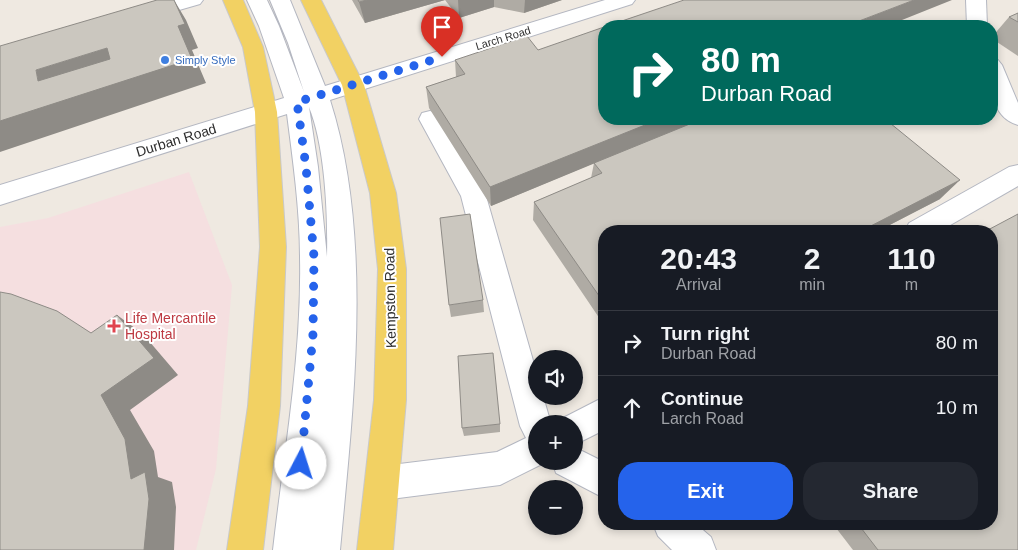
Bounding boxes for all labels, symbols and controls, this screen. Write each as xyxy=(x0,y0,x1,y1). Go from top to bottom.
pin xyxy=(421,6,463,57)
icon: arrive xyxy=(428,13,456,41)
street label: Larch Road xyxy=(474,24,532,52)
icon: right xyxy=(618,40,683,105)
text: 80 m xyxy=(701,40,781,79)
marker: Simply Style xyxy=(159,54,171,66)
place label: Simply Style xyxy=(175,54,236,66)
text: Durban Road xyxy=(701,81,832,106)
street label: Durban Road xyxy=(134,120,218,160)
text: 20:43 xyxy=(660,242,737,275)
text: 2 xyxy=(804,242,821,275)
text: 110 xyxy=(887,242,936,275)
street label: Kempston Road xyxy=(381,248,399,348)
text: Arrival xyxy=(676,276,721,293)
text: min xyxy=(799,276,825,293)
text: m xyxy=(905,276,918,293)
place label: Life Mercantile Hospital xyxy=(125,310,216,342)
marker: Life Mercantile Hospital xyxy=(107,319,121,333)
text: Turn right xyxy=(661,323,749,344)
icon: right xyxy=(618,329,646,357)
text: 80 m xyxy=(936,332,978,353)
text: Durban Road xyxy=(661,345,756,362)
map controls xyxy=(528,350,583,535)
button: sound xyxy=(528,350,583,405)
text: Continue xyxy=(661,388,743,409)
icon: ahead xyxy=(618,394,646,422)
text: 10 m xyxy=(936,397,978,418)
text: Larch Road xyxy=(661,410,744,427)
button: + xyxy=(528,415,583,470)
position arrow xyxy=(274,437,326,489)
button: Exit xyxy=(618,462,793,520)
button: Share xyxy=(803,462,978,520)
button: − xyxy=(528,480,583,535)

